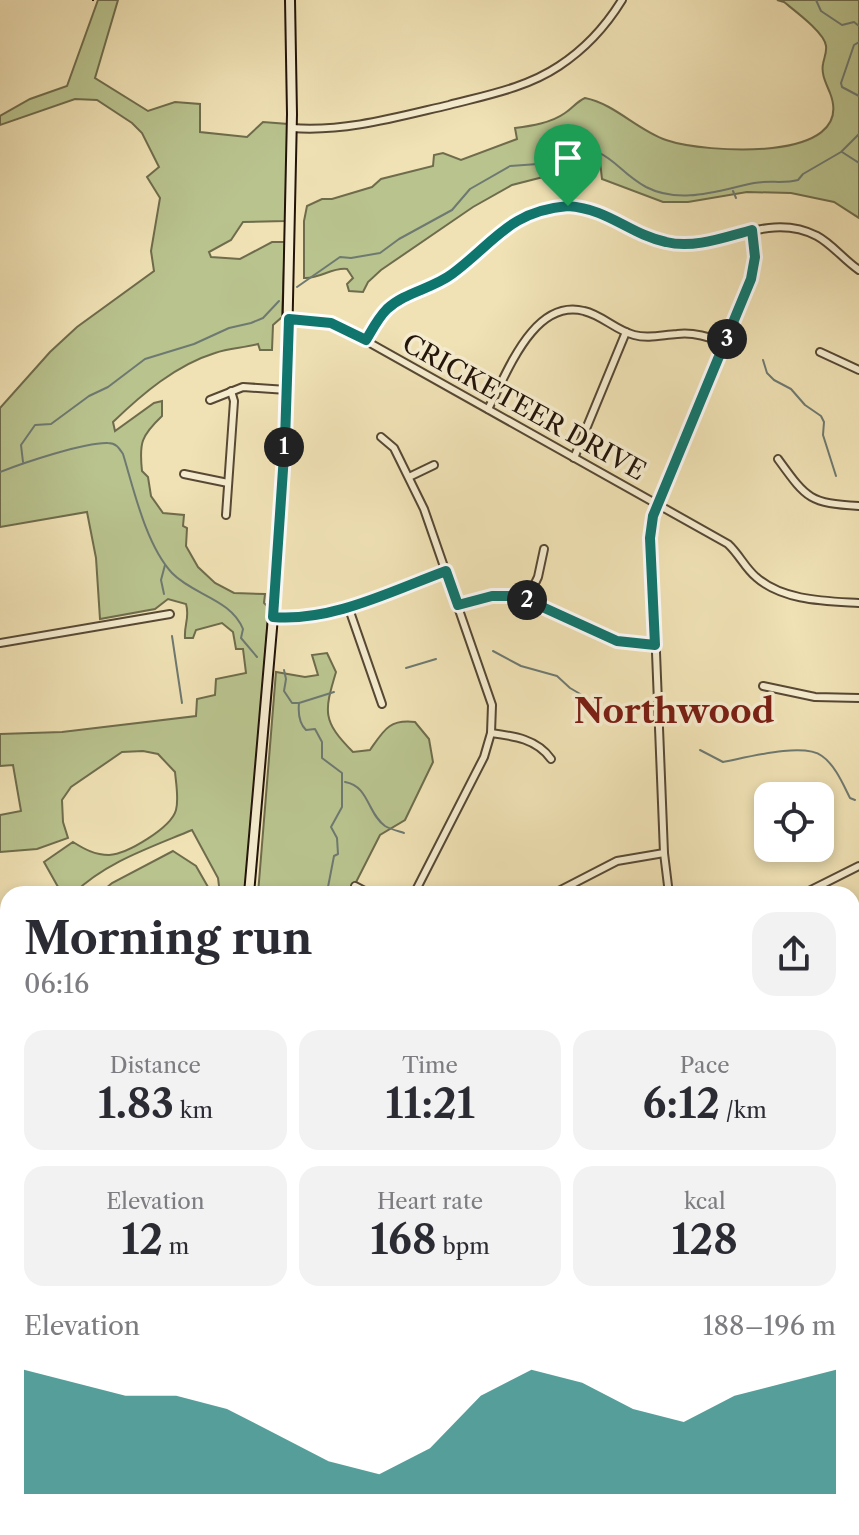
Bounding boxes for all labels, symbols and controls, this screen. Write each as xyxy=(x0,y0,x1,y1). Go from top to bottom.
pin xyxy=(534,124,602,206)
icon: arrive xyxy=(546,136,590,180)
pin: 3 xyxy=(707,319,747,359)
text: 3 xyxy=(721,325,733,352)
street label: CRICKETEER DRIVE xyxy=(397,327,651,487)
pin: 1 xyxy=(264,427,304,467)
text: 1 xyxy=(279,433,289,460)
pin: 2 xyxy=(507,580,547,620)
text: 2 xyxy=(521,586,534,613)
district label: Northwood xyxy=(574,690,775,732)
map controls xyxy=(754,782,834,862)
button: locate xyxy=(754,782,834,862)
text: Morning run xyxy=(24,911,313,965)
button: share xyxy=(752,912,836,996)
text: 06:16 xyxy=(24,968,89,1000)
text: Distance xyxy=(110,1052,201,1079)
text: Time xyxy=(402,1052,458,1079)
text: Pace xyxy=(680,1052,730,1079)
text: 1.83 xyxy=(98,1079,174,1128)
text: 11:21 xyxy=(385,1079,475,1128)
text: 6:12 xyxy=(642,1079,720,1128)
text: km xyxy=(174,1097,213,1124)
text: /km xyxy=(720,1097,767,1124)
text: Elevation xyxy=(106,1188,204,1215)
text: Heart rate xyxy=(377,1188,483,1215)
text: kcal xyxy=(684,1188,725,1215)
text: 12 xyxy=(121,1215,163,1264)
text: 168 xyxy=(370,1215,437,1264)
text: 128 xyxy=(672,1215,738,1264)
text: m xyxy=(163,1233,189,1260)
text: bpm xyxy=(437,1233,490,1260)
text: Elevation xyxy=(24,1310,140,1342)
text: 188–196 m xyxy=(703,1310,836,1342)

